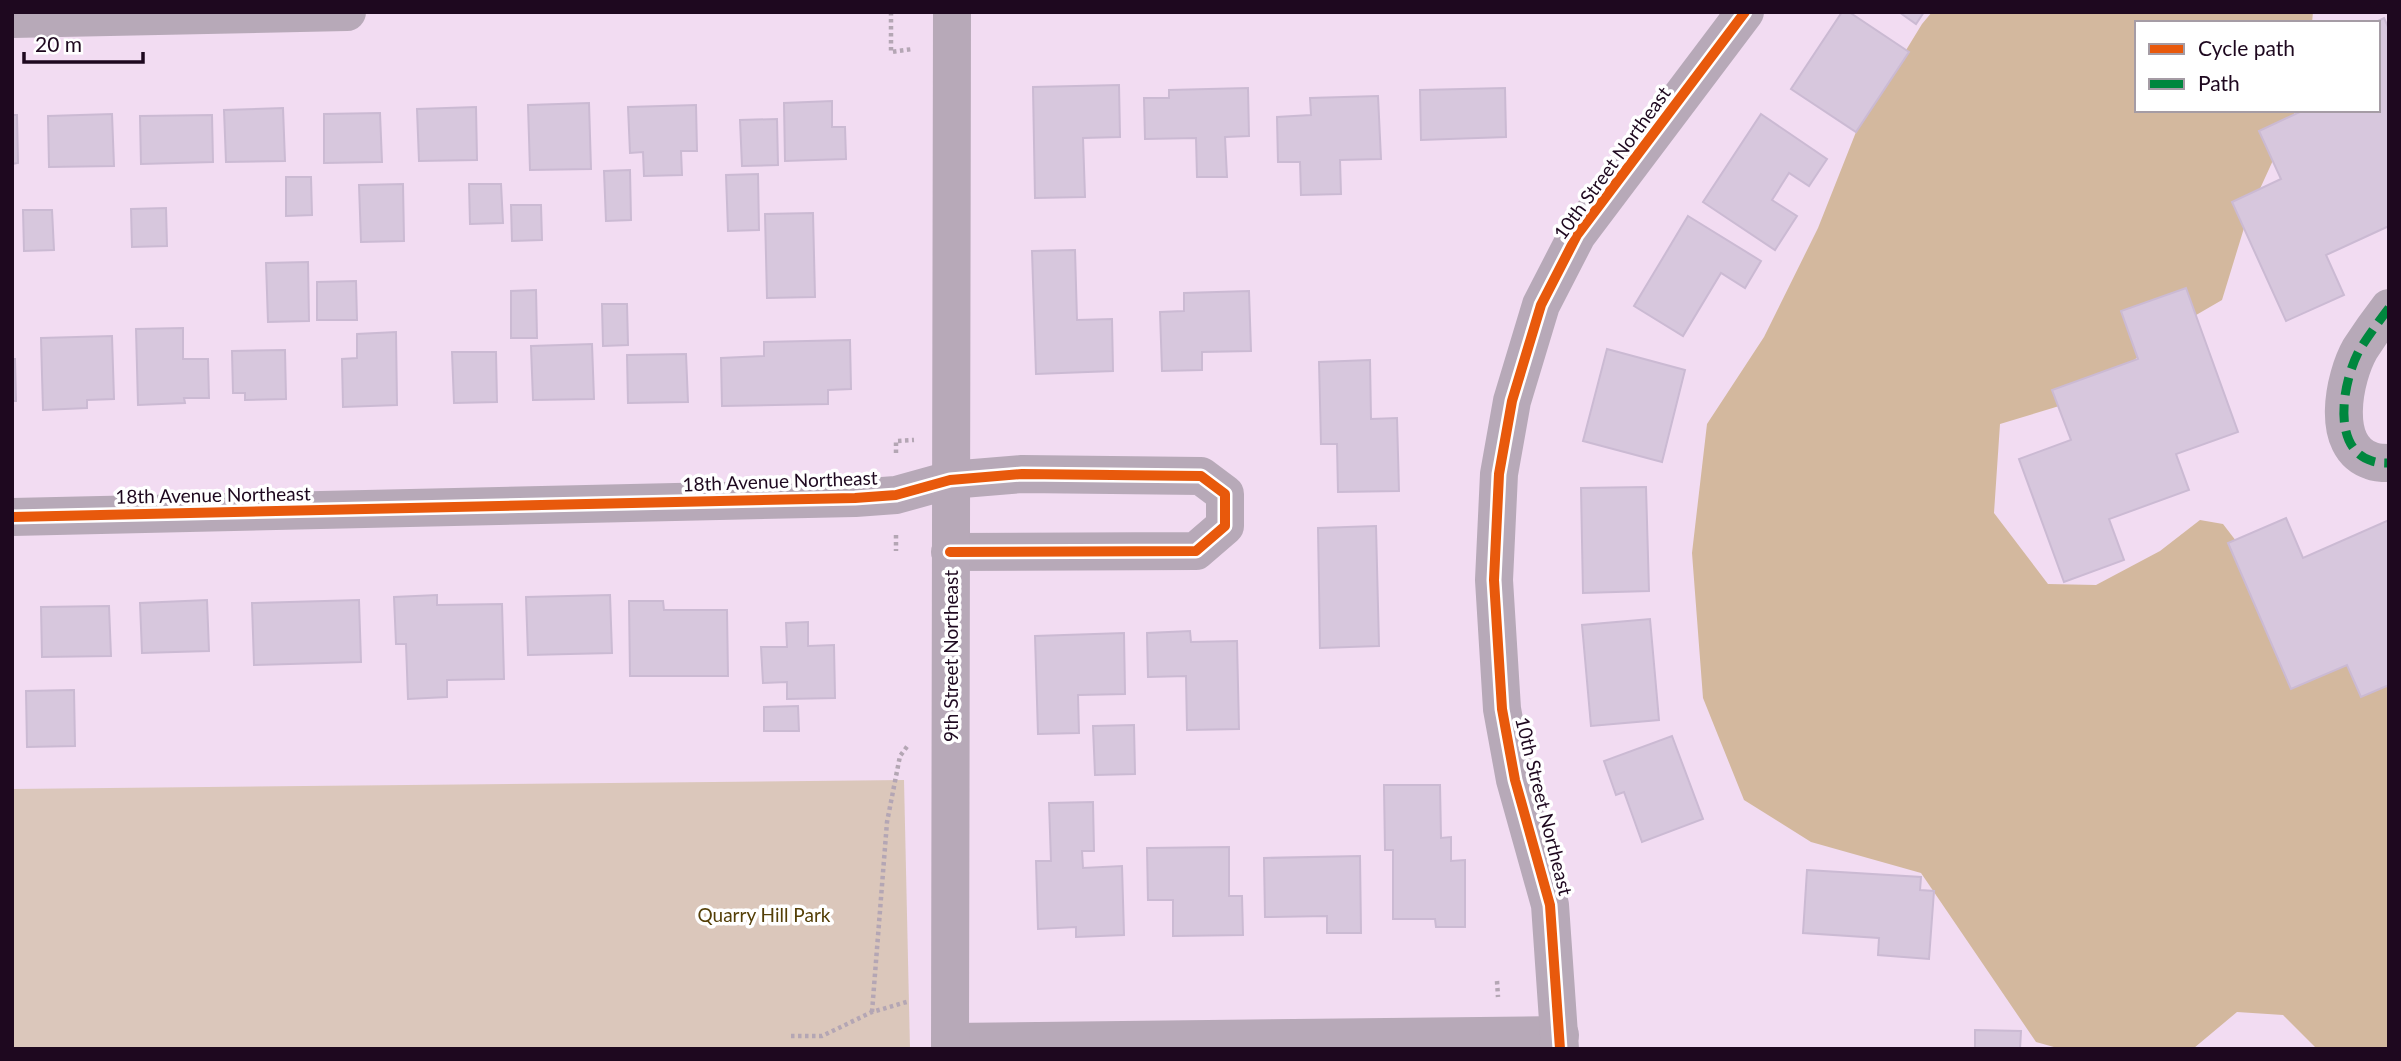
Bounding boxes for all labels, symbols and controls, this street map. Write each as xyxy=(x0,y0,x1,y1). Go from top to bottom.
scale bar xyxy=(24,21,144,65)
legend xyxy=(2135,21,2380,112)
text: 20 m xyxy=(35,31,82,56)
text: Cycle path xyxy=(2198,35,2295,60)
text: Path xyxy=(2198,70,2240,95)
street label: 10th Street Northeast xyxy=(1548,82,1675,244)
street label: 18th Avenue Northeast xyxy=(682,466,878,495)
street label: 18th Avenue Northeast xyxy=(115,481,311,508)
street label: 9th Street Northeast xyxy=(939,570,962,742)
street label: 10th Street Northeast xyxy=(1511,714,1578,898)
park label: Quarry Hill Park xyxy=(697,903,831,926)

